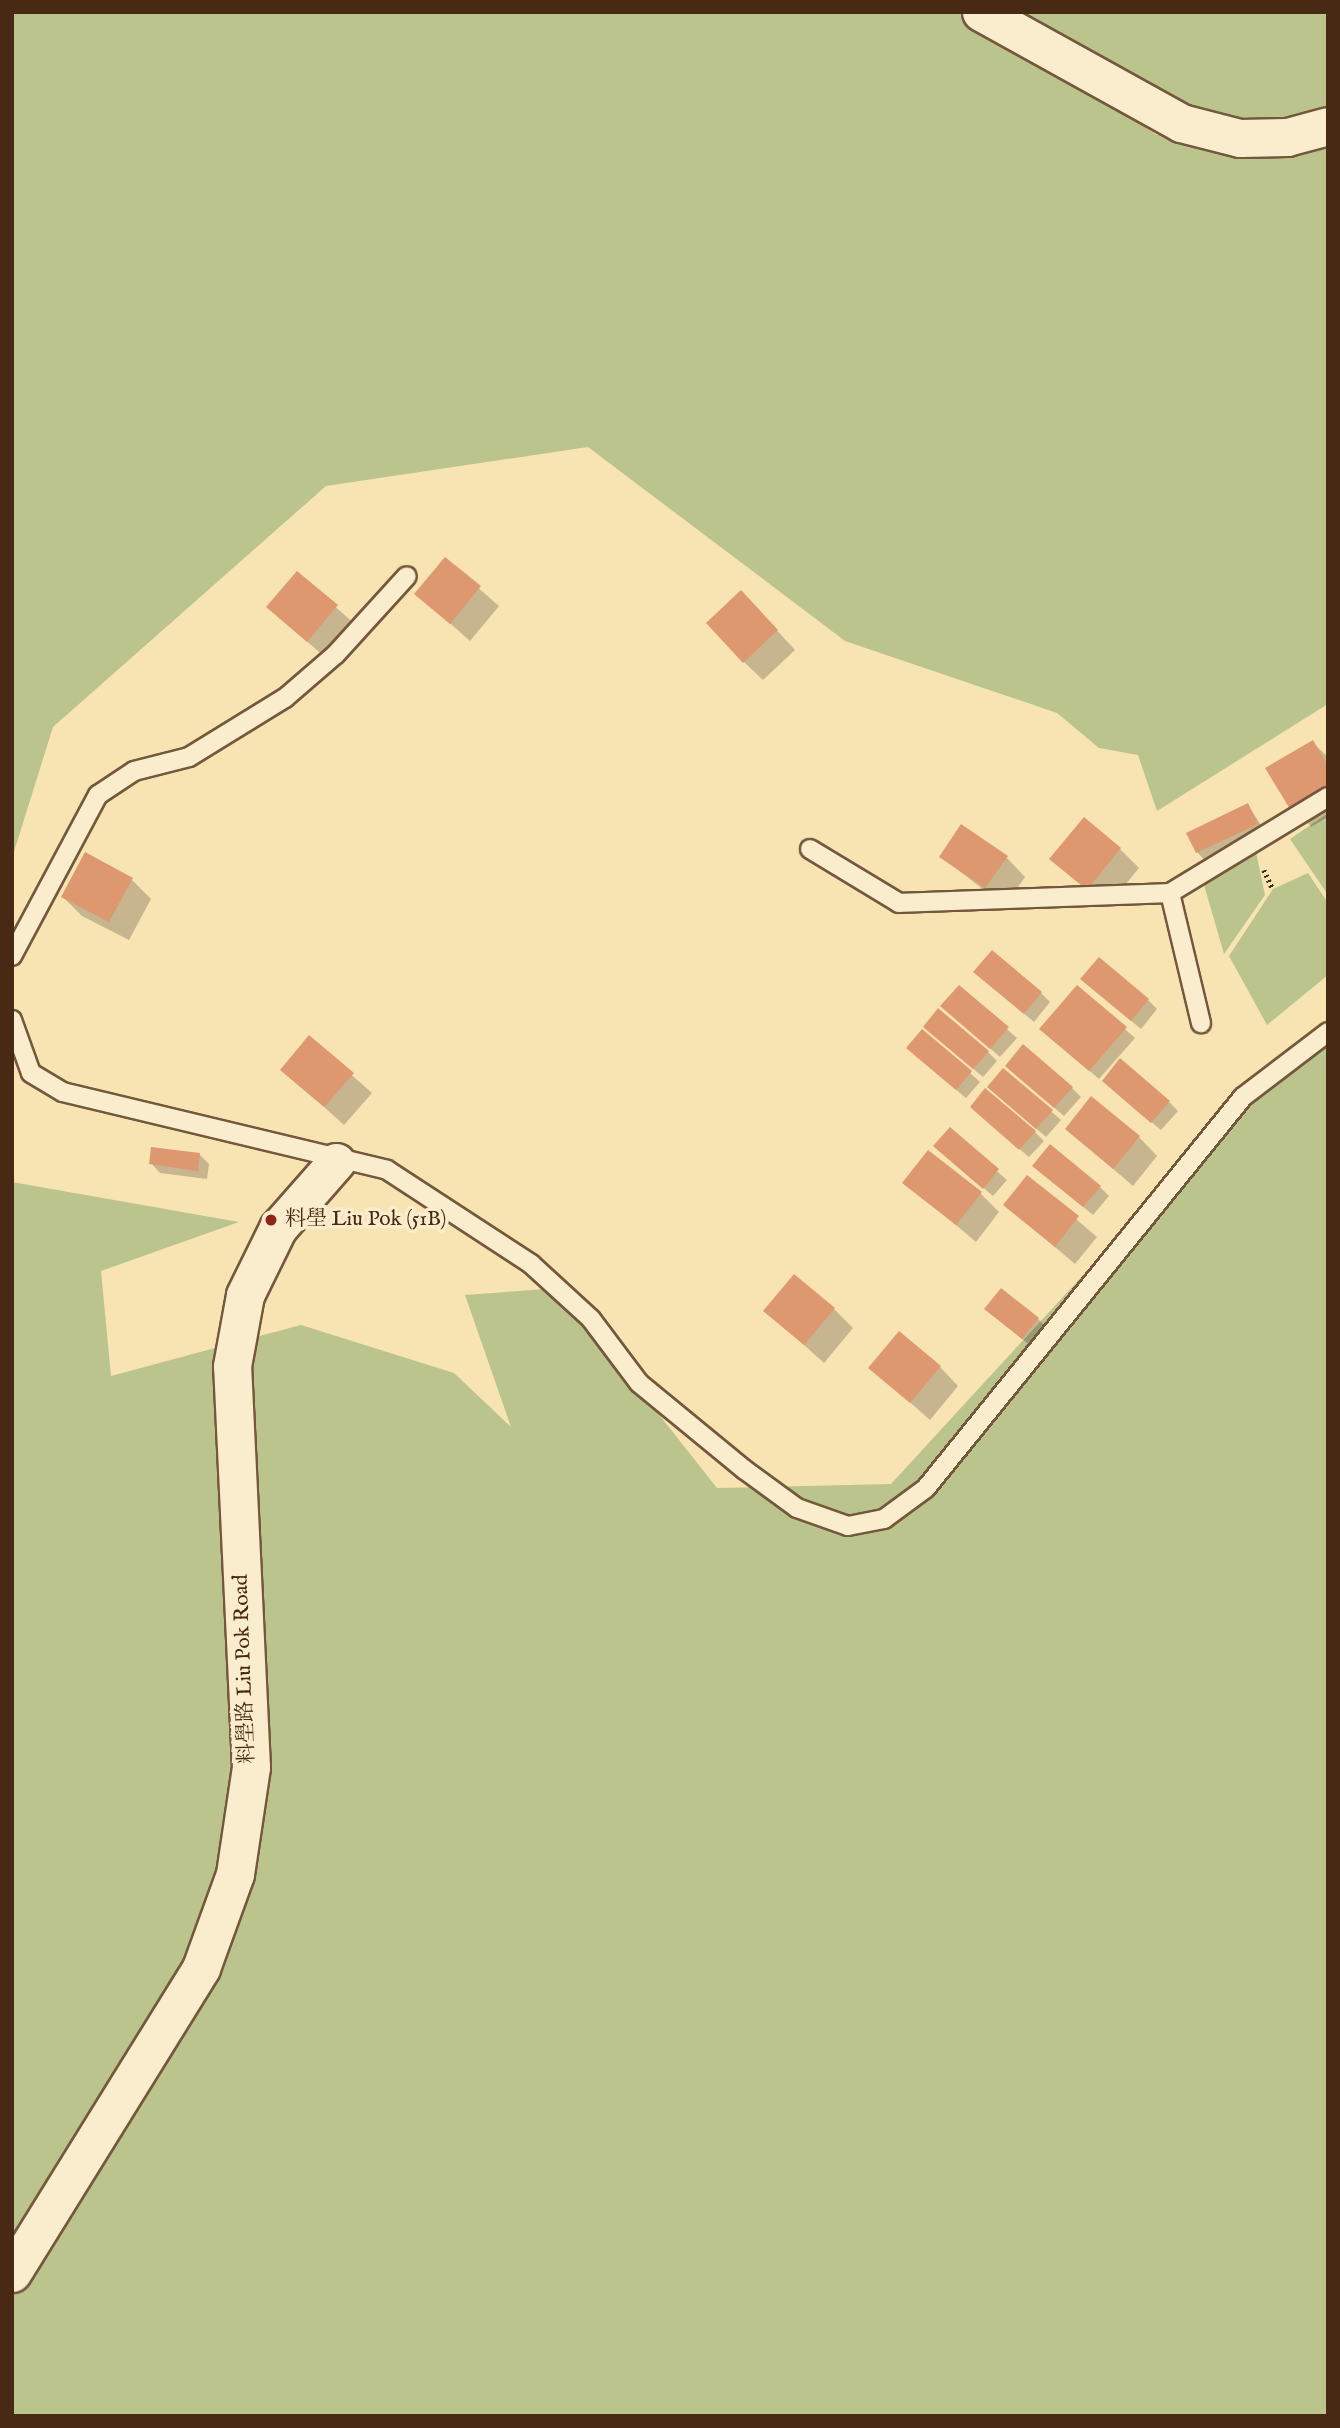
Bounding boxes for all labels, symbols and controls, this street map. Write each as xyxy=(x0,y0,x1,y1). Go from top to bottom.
place label: 料壆 Liu Pok (51B) xyxy=(285,1207,446,1233)
marker: 料壆 Liu Pok (51B) xyxy=(263,1212,279,1228)
street label: 料壆路 Liu Pok Road xyxy=(229,1574,261,1764)

